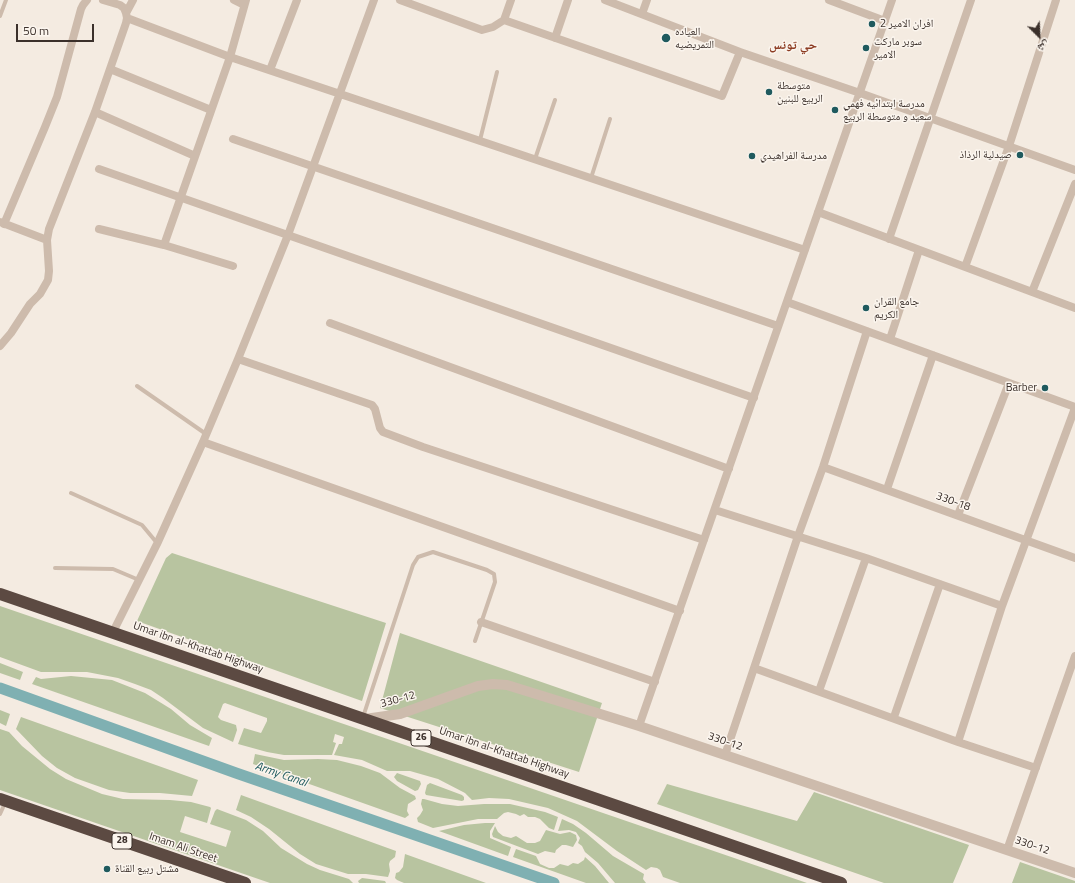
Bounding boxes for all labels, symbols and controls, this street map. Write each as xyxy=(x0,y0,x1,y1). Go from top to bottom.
scale bar xyxy=(18,16,96,42)
north arrow xyxy=(1019,16,1059,56)
place label: افران الامير 2 xyxy=(880,17,933,31)
marker: افران الامير 2 xyxy=(867,19,877,29)
text: 50 m xyxy=(23,21,49,40)
place label: العياده التمريضيه xyxy=(675,25,714,51)
marker: العياده التمريضيه xyxy=(660,32,672,44)
place label: سوبر ماركت الامير xyxy=(874,35,922,61)
text: ش xyxy=(1035,37,1052,57)
district label: حي تونس xyxy=(769,38,817,54)
marker: سوبر ماركت الامير xyxy=(861,43,871,53)
place label: متوسطة الربيع للبنين xyxy=(777,79,823,105)
marker: متوسطة الربيع للبنين xyxy=(764,87,774,97)
place label: مدرسة ابتدائيه فهمي سعيد و متوسطة الربيع xyxy=(843,97,931,123)
marker: مدرسة ابتدائيه فهمي سعيد و متوسطة الربيع xyxy=(830,105,840,115)
place label: صيدلية الرذاذ xyxy=(959,148,1012,162)
place label: مدرسة الفراهيدي xyxy=(760,149,827,163)
marker: صيدلية الرذاذ xyxy=(1015,150,1025,160)
marker: مدرسة الفراهيدي xyxy=(747,151,757,161)
place label: جامع القران الكريم xyxy=(874,295,919,321)
marker: جامع القران الكريم xyxy=(861,303,871,313)
place label: Barber xyxy=(1006,381,1037,395)
marker: Barber xyxy=(1040,383,1050,393)
street label: 330-18 xyxy=(934,490,972,514)
street label: Umar ibn al-Khattab Highway xyxy=(131,619,265,677)
street label: 330-12 xyxy=(379,689,417,711)
street label: Umar ibn al-Khattab Highway xyxy=(437,724,571,782)
road number: 26 xyxy=(411,730,431,746)
street label: 330-12 xyxy=(706,730,744,754)
water label: Army Canal xyxy=(253,759,309,791)
street label: Imam Ali Street xyxy=(147,830,219,866)
road number: 28 xyxy=(112,833,132,849)
street label: 330-12 xyxy=(1013,834,1051,858)
place label: مشتل ربيع القناة xyxy=(115,862,179,876)
marker: مشتل ربيع القناة xyxy=(102,864,112,874)

